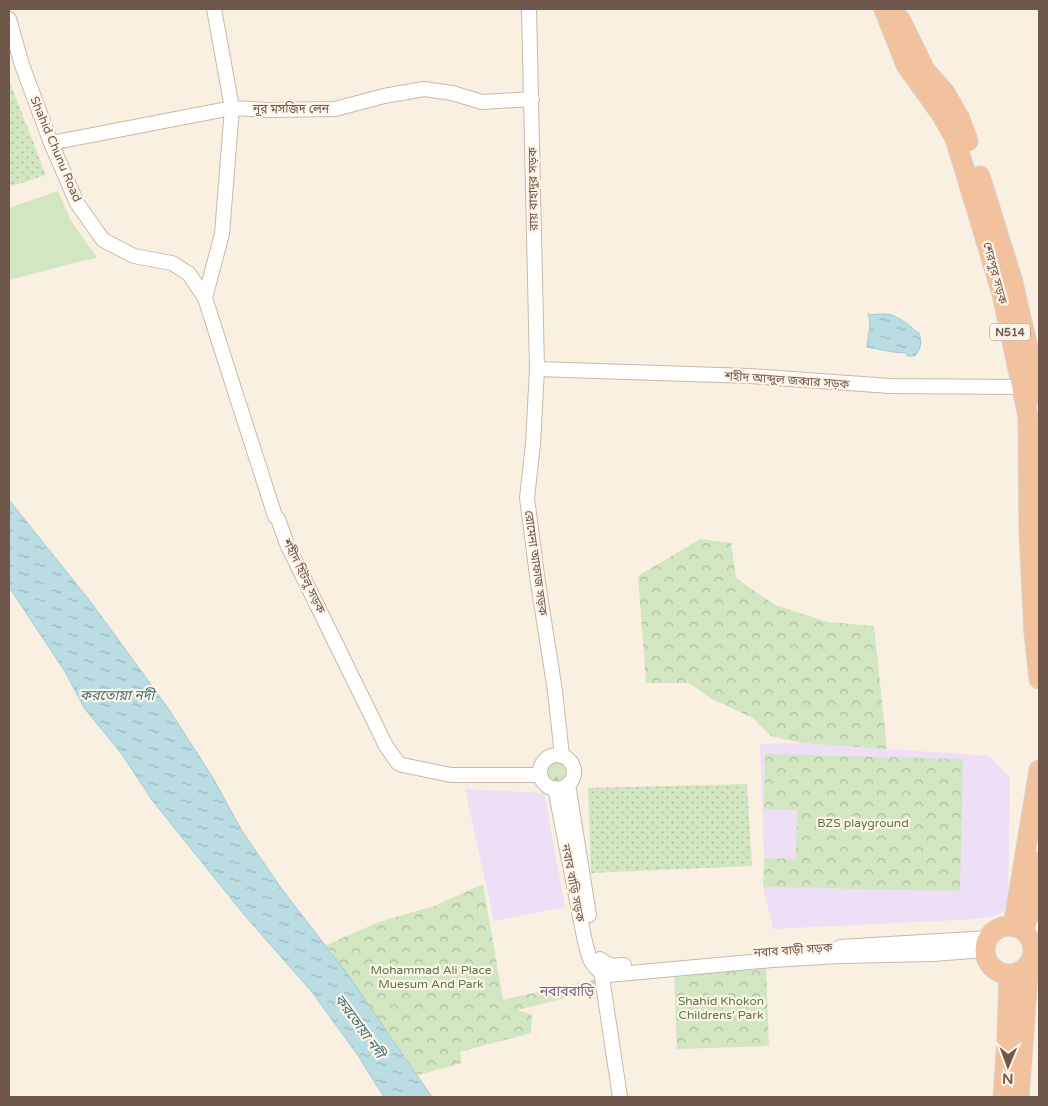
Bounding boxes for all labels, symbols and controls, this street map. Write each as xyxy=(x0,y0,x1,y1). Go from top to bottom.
street label: Shahid Chunu Road xyxy=(27,94,85,204)
street label: নূর মসজিদ লেন xyxy=(252,101,330,117)
street label: রায় বাহাদুর সড়ক xyxy=(525,147,541,232)
street label: শেরপুর সড়ক xyxy=(979,240,1010,306)
road number: N514 xyxy=(990,324,1030,341)
street label: শহীদ আব্দুল জব্বার সড়ক xyxy=(723,368,850,391)
street label: রোমেনা আফাজ সড়ক xyxy=(522,509,550,617)
street label: শহীদ হিটলু সড়ক xyxy=(279,535,329,616)
water label: করতোয়া নদী xyxy=(80,687,157,704)
park label: BZS playground xyxy=(817,816,909,830)
street label: নবাব বাড়ি সড়ক xyxy=(558,842,588,923)
street label: নবাব বাড়ী সড়ক xyxy=(752,939,833,960)
park label: Mohammad Ali Place Muesum And Park xyxy=(370,963,492,991)
district label: নবাববাড়ি xyxy=(539,983,595,1000)
water label: করতোয়া নদী xyxy=(331,991,390,1064)
park label: Shahid Khokon Childrens' Park xyxy=(678,994,764,1022)
north arrow xyxy=(983,1041,1033,1091)
text: N xyxy=(1002,1070,1014,1087)

